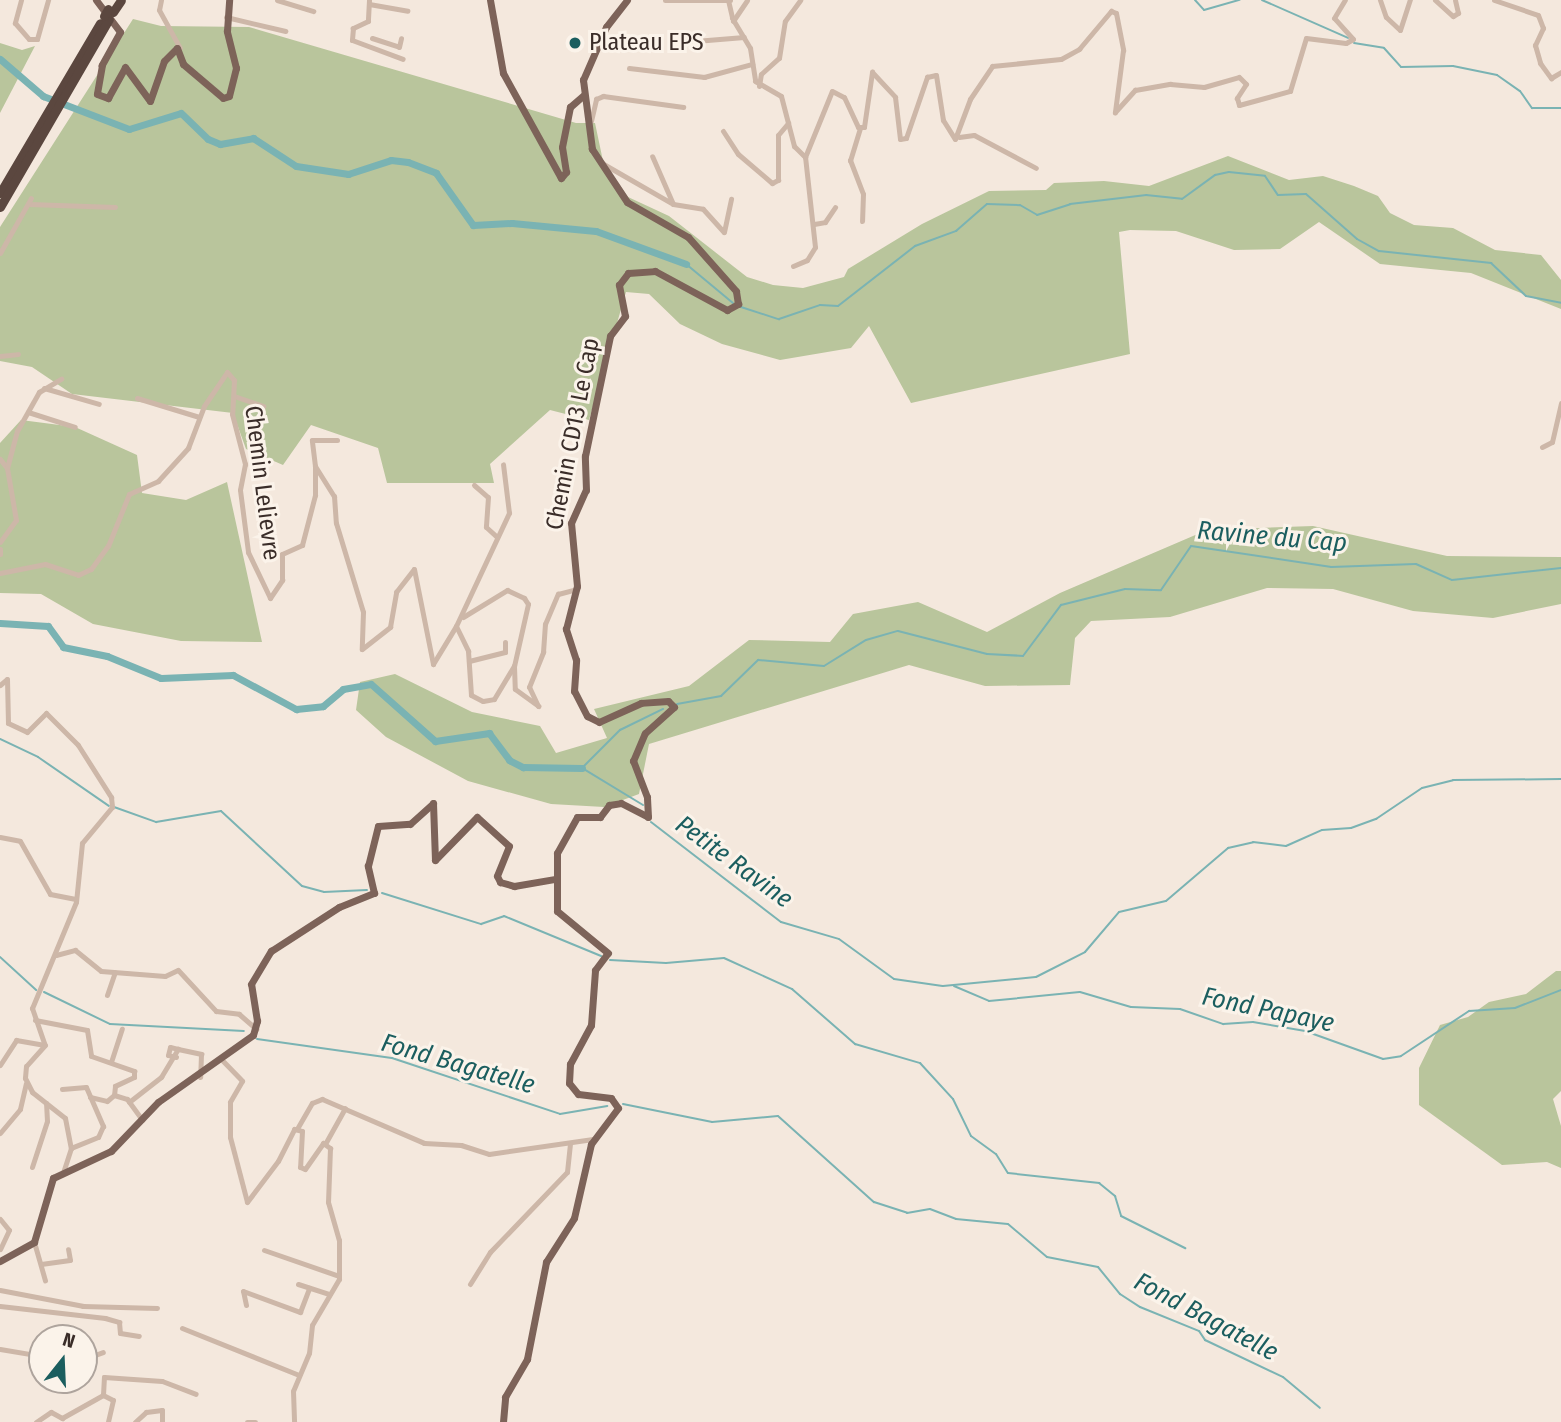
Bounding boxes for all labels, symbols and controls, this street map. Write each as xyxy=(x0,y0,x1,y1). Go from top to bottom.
place label: Plateau EPS xyxy=(589,29,704,57)
marker: Plateau EPS xyxy=(567,35,583,51)
street label: Chemin CD13 Le Cap xyxy=(540,336,606,532)
street label: Chemin Lelievre xyxy=(238,404,286,562)
water label: Ravine du Cap xyxy=(1196,515,1348,559)
water label: Petite Ravine xyxy=(669,809,799,915)
water label: Fond Papaye xyxy=(1199,981,1337,1039)
water label: Fond Bagatelle xyxy=(378,1027,538,1101)
water label: Fond Bagatelle xyxy=(1129,1266,1283,1368)
north arrow xyxy=(28,1324,98,1394)
text: N xyxy=(60,1328,78,1353)

